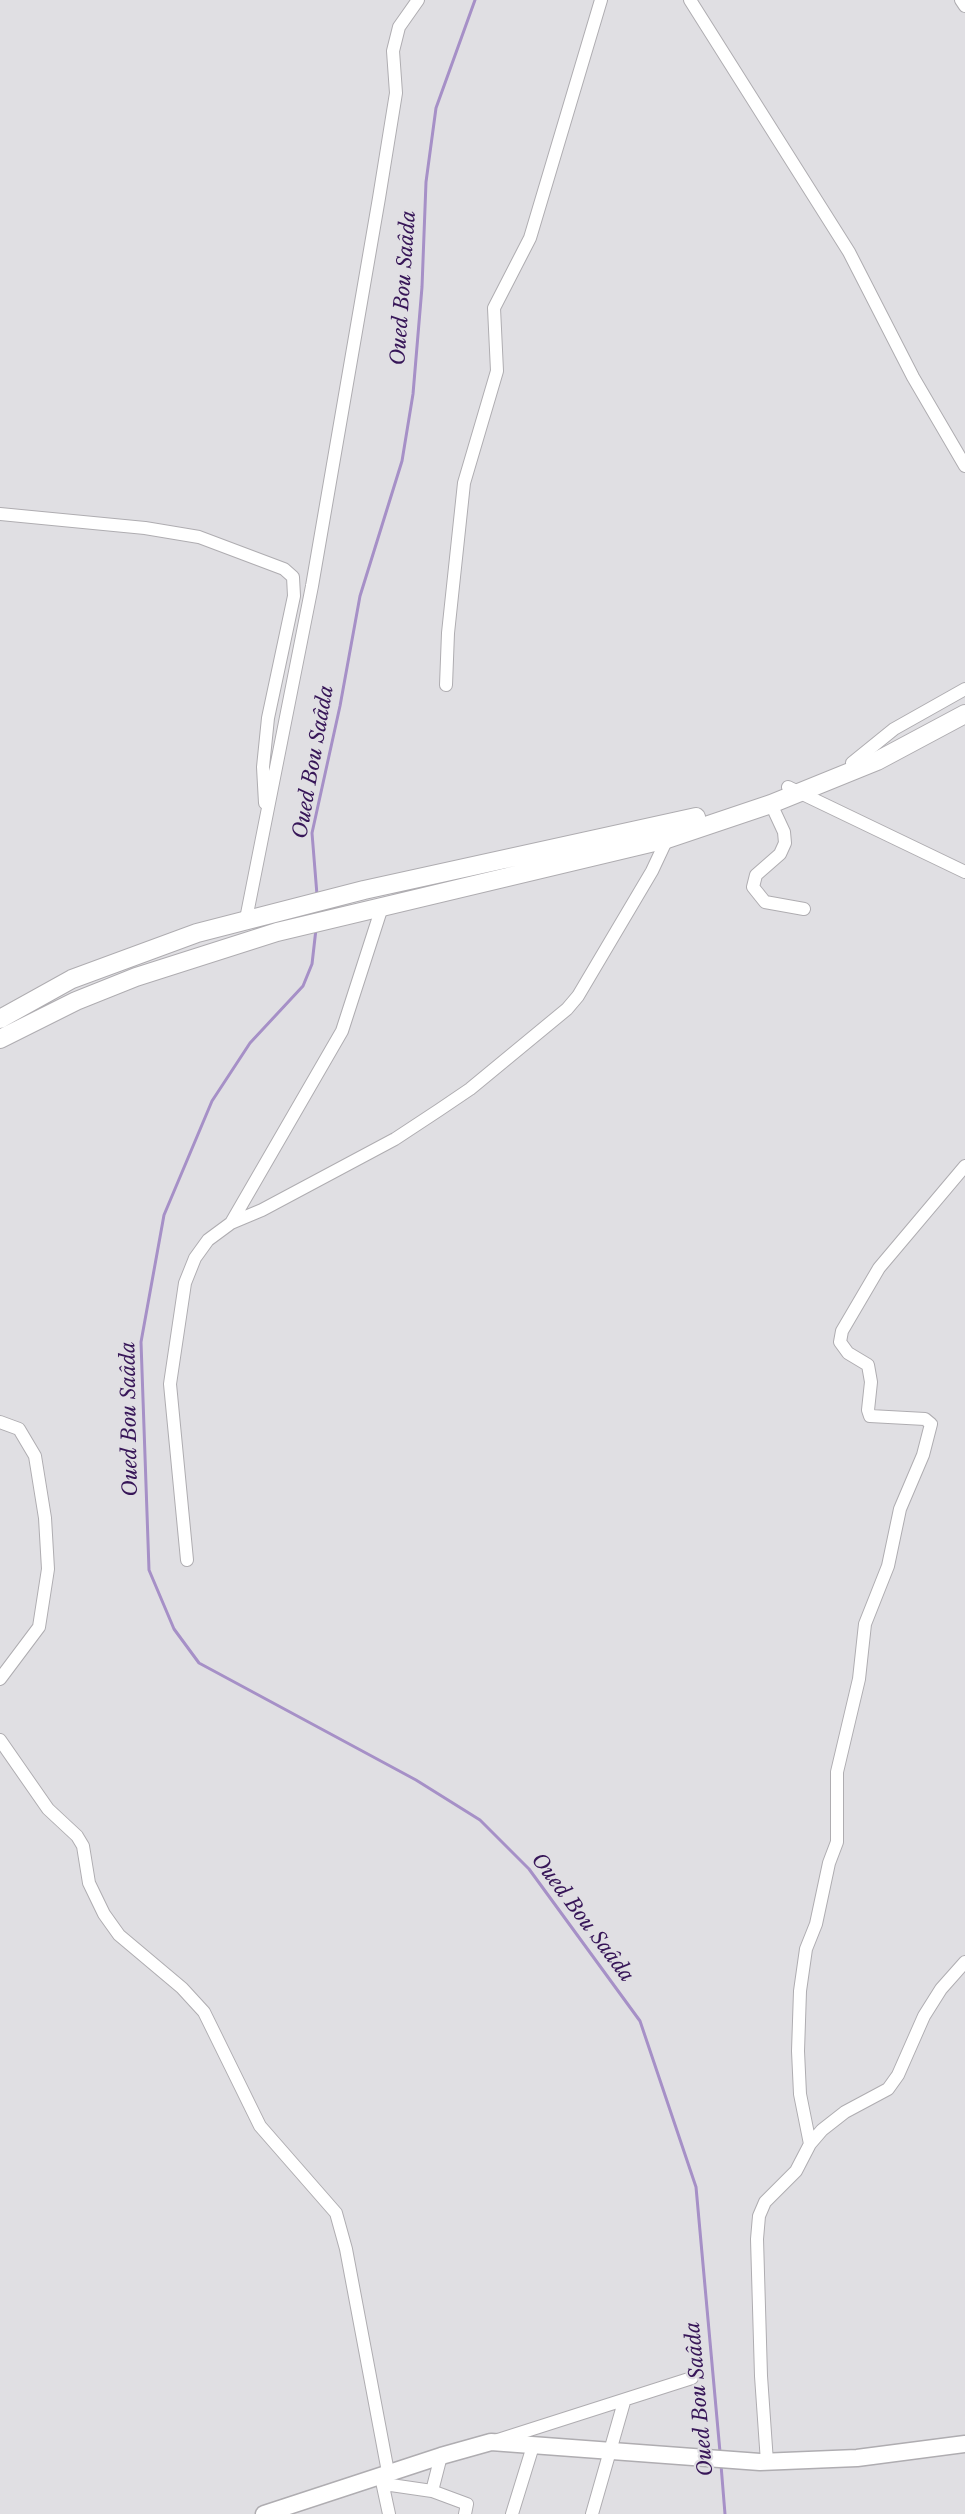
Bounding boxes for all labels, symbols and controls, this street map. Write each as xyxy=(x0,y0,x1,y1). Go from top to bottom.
water label: Oued Bou Saâda xyxy=(387,210,421,366)
water label: Oued Bou Saâda xyxy=(289,683,339,841)
water label: Oued Bou Saâda xyxy=(117,1341,143,1497)
water label: Oued Bou Saâda xyxy=(526,1849,638,1987)
water label: Oued Bou Saâda xyxy=(681,2321,719,2477)

